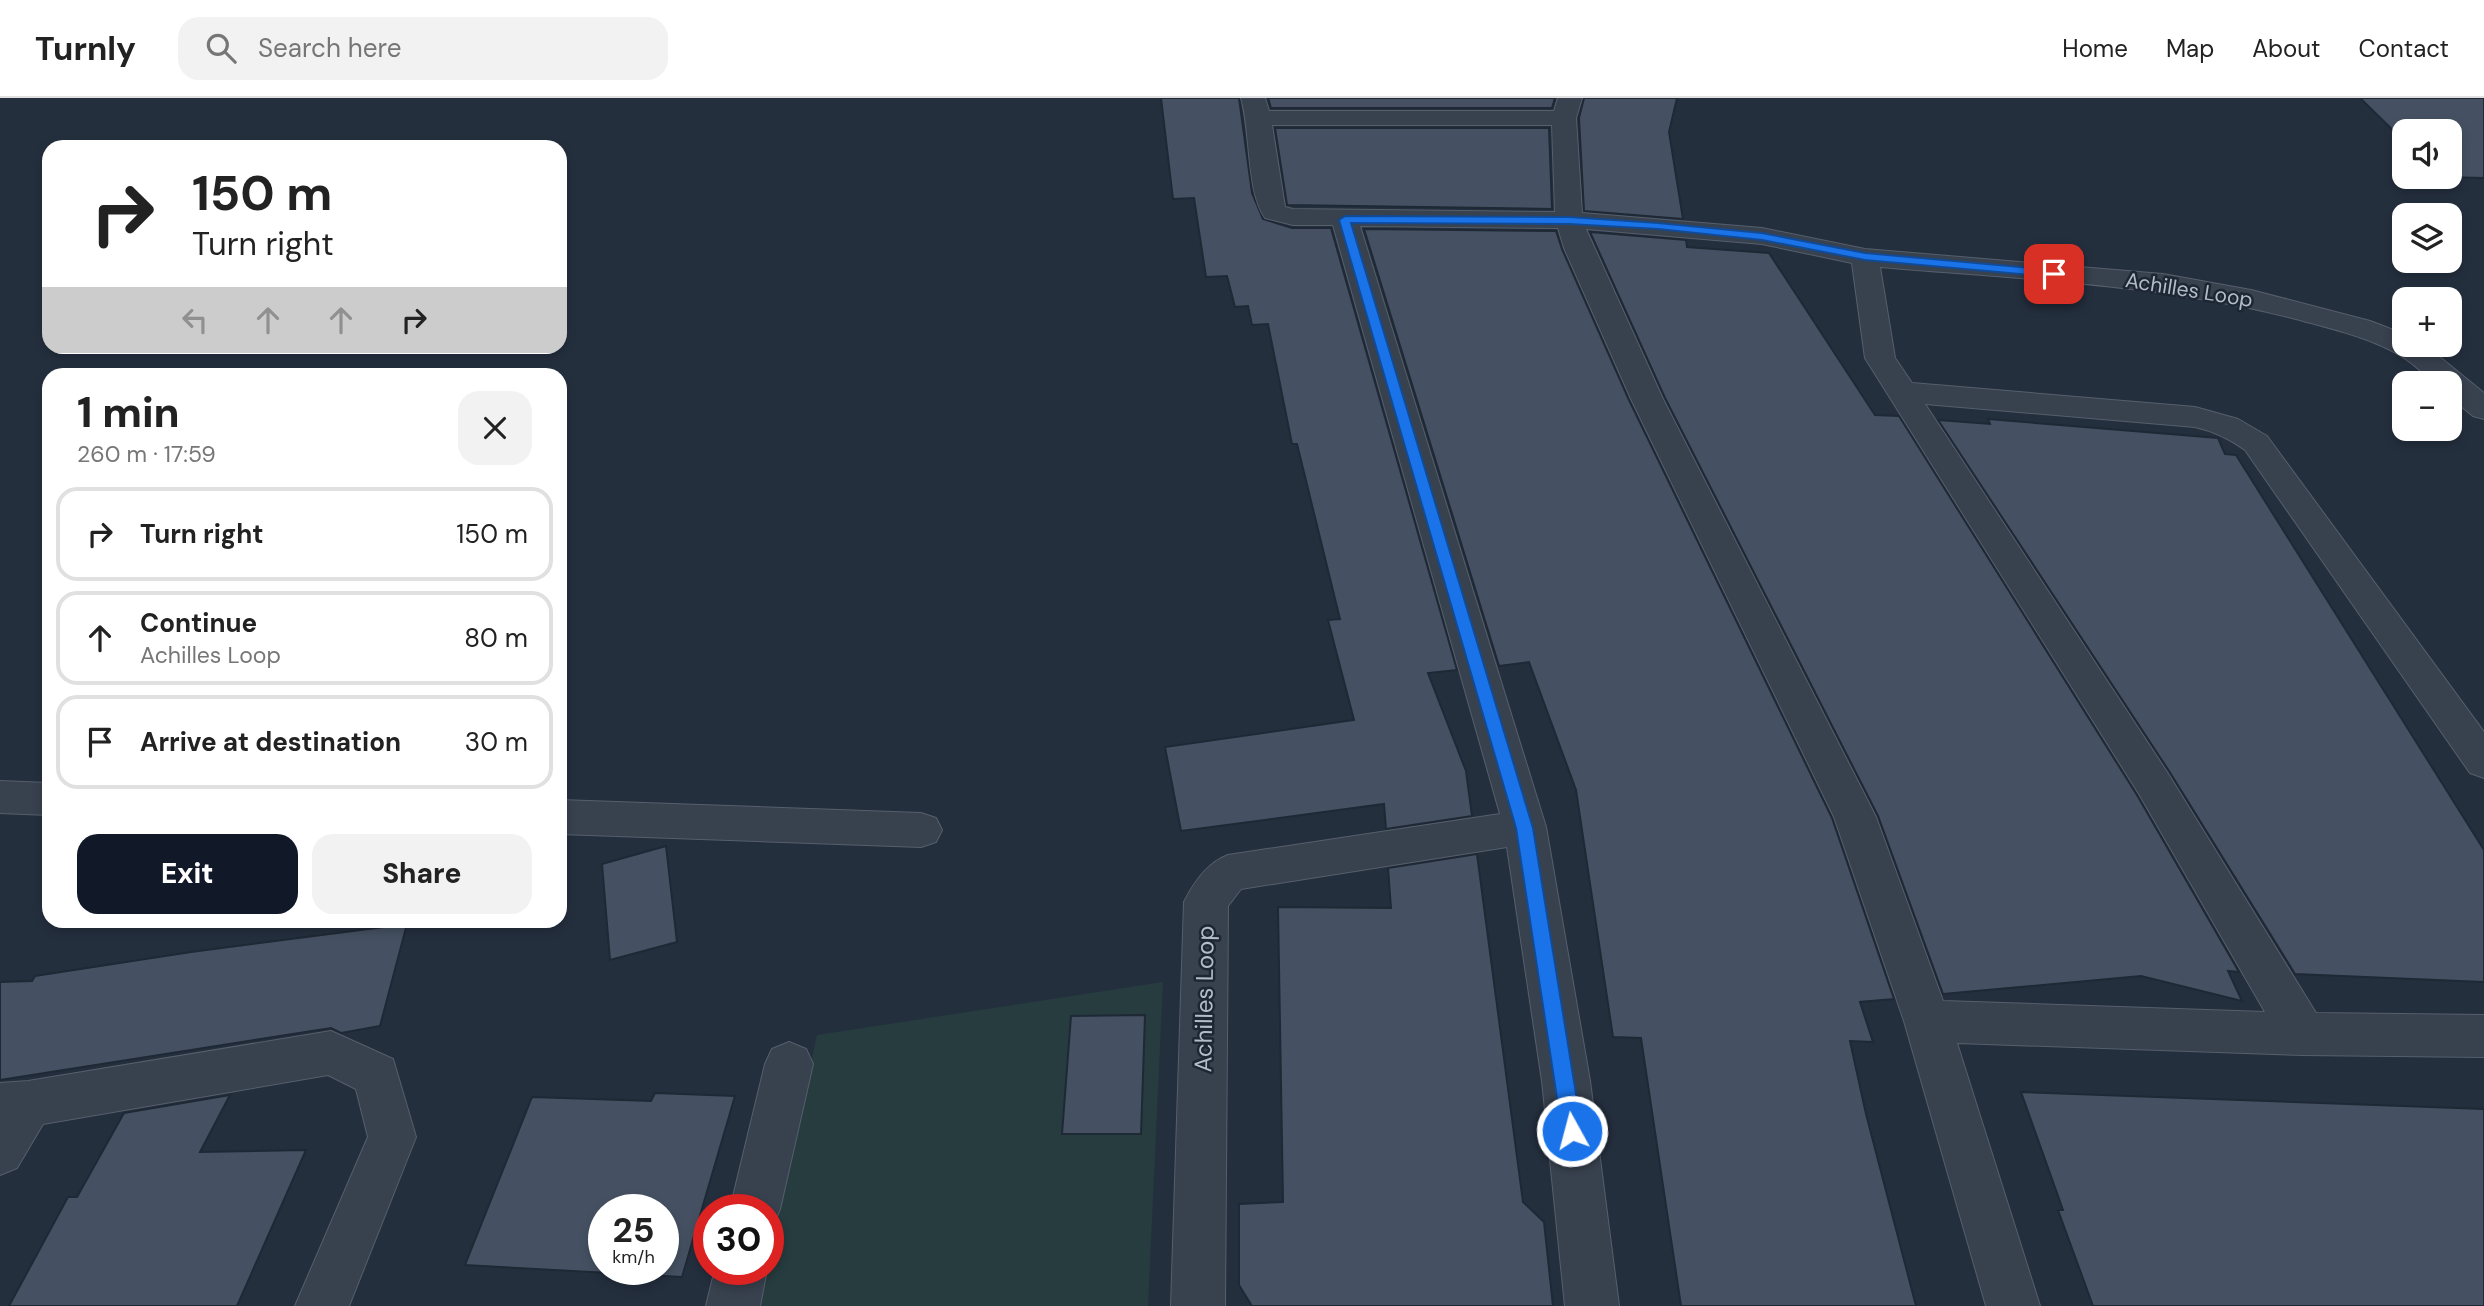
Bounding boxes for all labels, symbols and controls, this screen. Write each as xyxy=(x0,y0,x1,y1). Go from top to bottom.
search box xyxy=(178,17,668,80)
text: Turnly xyxy=(35,27,136,70)
icon: search xyxy=(202,29,240,67)
text: Search here xyxy=(258,31,401,65)
text: Home xyxy=(2062,33,2128,64)
text: Map xyxy=(2166,33,2214,64)
text: About xyxy=(2252,33,2321,64)
text: Contact xyxy=(2359,33,2449,64)
map controls xyxy=(2392,119,2462,441)
button: sound xyxy=(2392,119,2462,189)
text: 150 m xyxy=(192,161,332,225)
icon: right xyxy=(77,168,168,259)
button: layers xyxy=(2392,203,2462,273)
text: Turn right xyxy=(192,223,334,265)
pin xyxy=(2024,244,2084,304)
icon: arrive xyxy=(2035,255,2073,293)
street label: Achilles Loop xyxy=(2123,266,2255,314)
button: + xyxy=(2392,287,2462,357)
icon: left xyxy=(176,301,214,339)
icon: ahead xyxy=(249,301,287,339)
icon: ahead xyxy=(322,301,360,339)
icon: right xyxy=(395,301,433,339)
button: − xyxy=(2392,371,2462,441)
text: 1 min xyxy=(77,385,180,440)
button: close xyxy=(458,391,532,465)
text: 260 m · 17:59 xyxy=(77,439,216,469)
icon: right xyxy=(81,515,119,553)
text: Turn right xyxy=(140,517,264,551)
text: 150 m xyxy=(456,517,528,551)
text: Continue xyxy=(140,606,257,640)
icon: ahead xyxy=(81,619,119,657)
text: 80 m xyxy=(464,621,528,655)
text: Achilles Loop xyxy=(140,640,281,670)
icon: arrive xyxy=(81,723,119,761)
text: Arrive at destination xyxy=(140,725,401,759)
text: 30 m xyxy=(465,725,528,759)
button: Exit xyxy=(77,834,298,914)
button: Share xyxy=(312,834,532,914)
street label: Achilles Loop xyxy=(1187,925,1221,1073)
position arrow xyxy=(1535,1094,1609,1168)
speed limit sign: 30 xyxy=(693,1194,784,1285)
text: 25 xyxy=(613,1207,654,1253)
text: km/h xyxy=(612,1245,655,1269)

